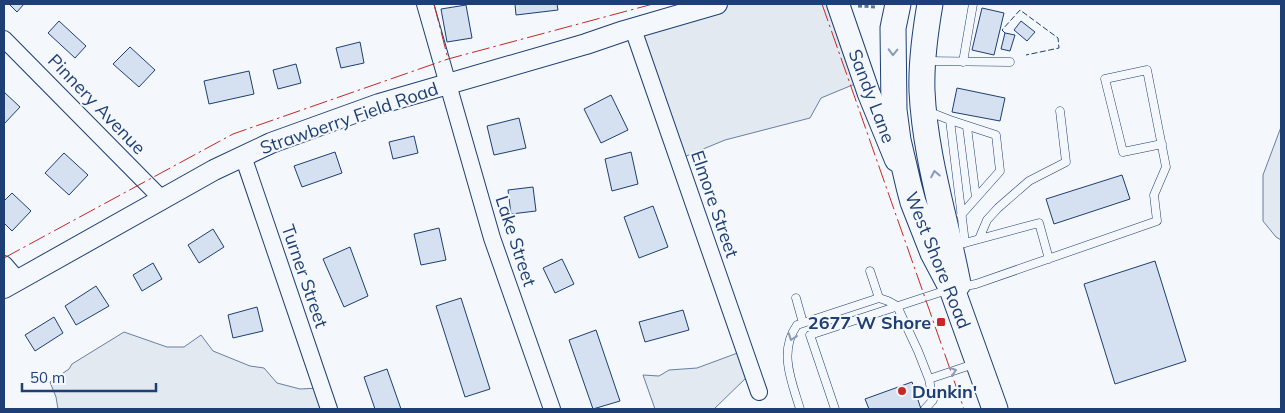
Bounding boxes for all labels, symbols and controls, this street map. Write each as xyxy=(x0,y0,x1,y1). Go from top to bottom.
street label: Sandy Lane xyxy=(844,46,900,146)
one-way arrow xyxy=(888,48,898,56)
street label: Pinnery Avenue xyxy=(43,49,151,159)
street label: Strawberry Field Road xyxy=(257,77,441,159)
street label: Elmore Street xyxy=(686,147,744,261)
one-way arrow xyxy=(930,169,940,178)
street label: West Shore Road xyxy=(900,188,976,332)
street label: Lake Street xyxy=(491,193,541,289)
street label: Turner Street xyxy=(277,221,333,331)
place label: 2677 W Shore xyxy=(808,311,931,334)
marker: 2677 W Shore xyxy=(935,316,947,328)
one-way arrow xyxy=(788,332,798,341)
scale bar xyxy=(22,360,156,392)
one-way arrow xyxy=(949,366,957,376)
text: 50 m xyxy=(30,368,65,387)
place label: Dunkin' xyxy=(912,380,977,403)
marker: Dunkin' xyxy=(896,385,908,397)

